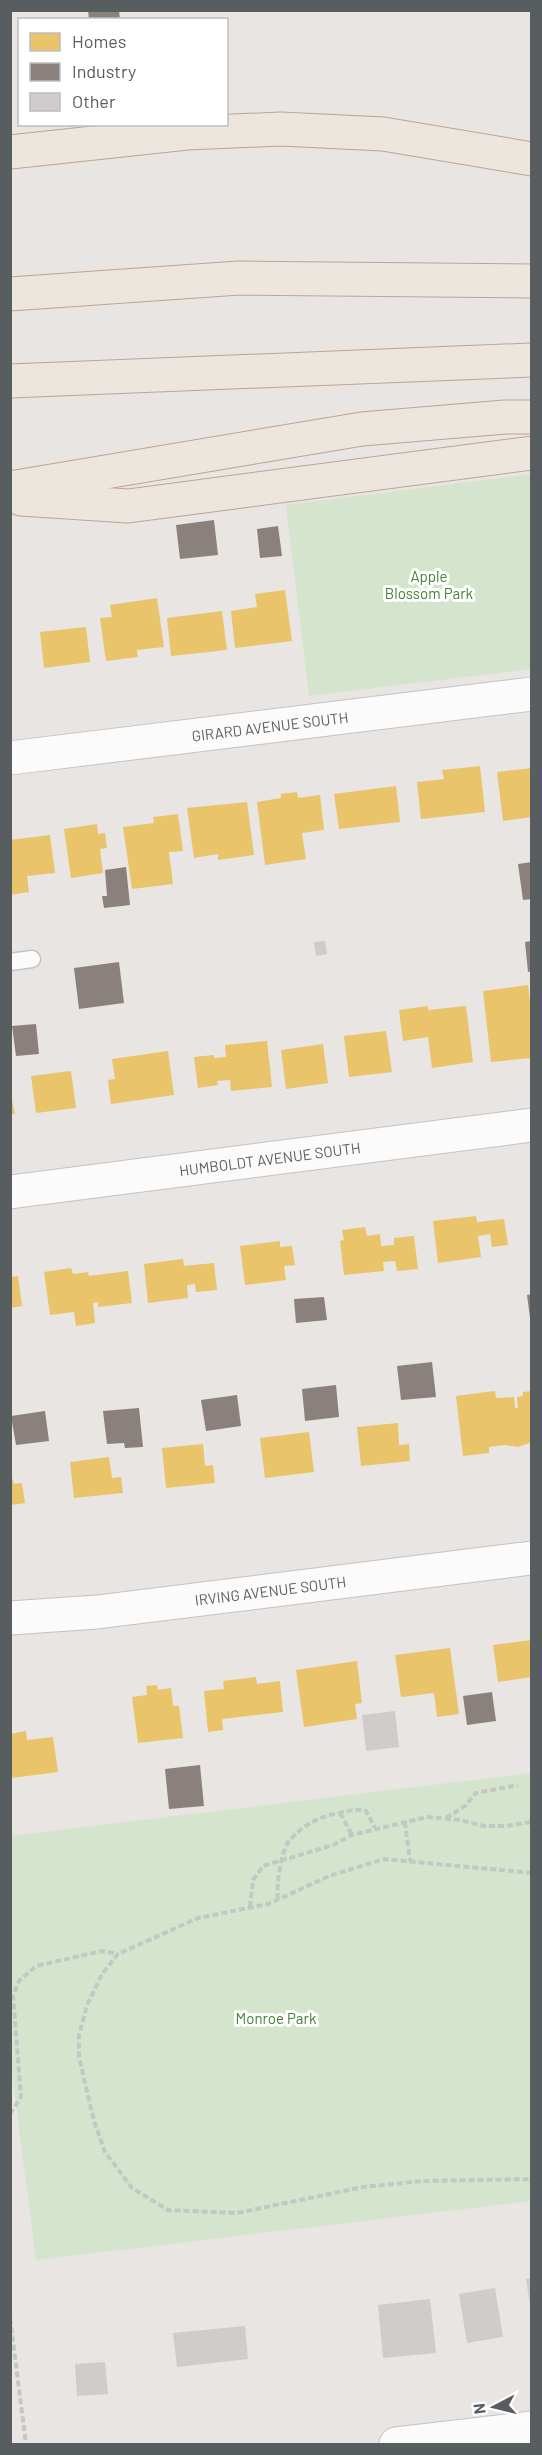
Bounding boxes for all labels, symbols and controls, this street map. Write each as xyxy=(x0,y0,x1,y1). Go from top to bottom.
legend xyxy=(18,18,228,126)
text: Homes xyxy=(72,30,126,52)
text: Industry xyxy=(72,60,136,82)
text: Other xyxy=(72,90,116,112)
park label: Apple Blossom Park xyxy=(385,567,474,602)
street label: GIRARD AVENUE SOUTH xyxy=(191,708,349,745)
street label: HUMBOLDT AVENUE SOUTH xyxy=(178,1138,362,1179)
street label: IRVING AVENUE SOUTH xyxy=(194,1572,347,1609)
park label: Monroe Park xyxy=(235,2009,317,2027)
north arrow xyxy=(464,2377,524,2437)
text: N xyxy=(469,2402,489,2415)

